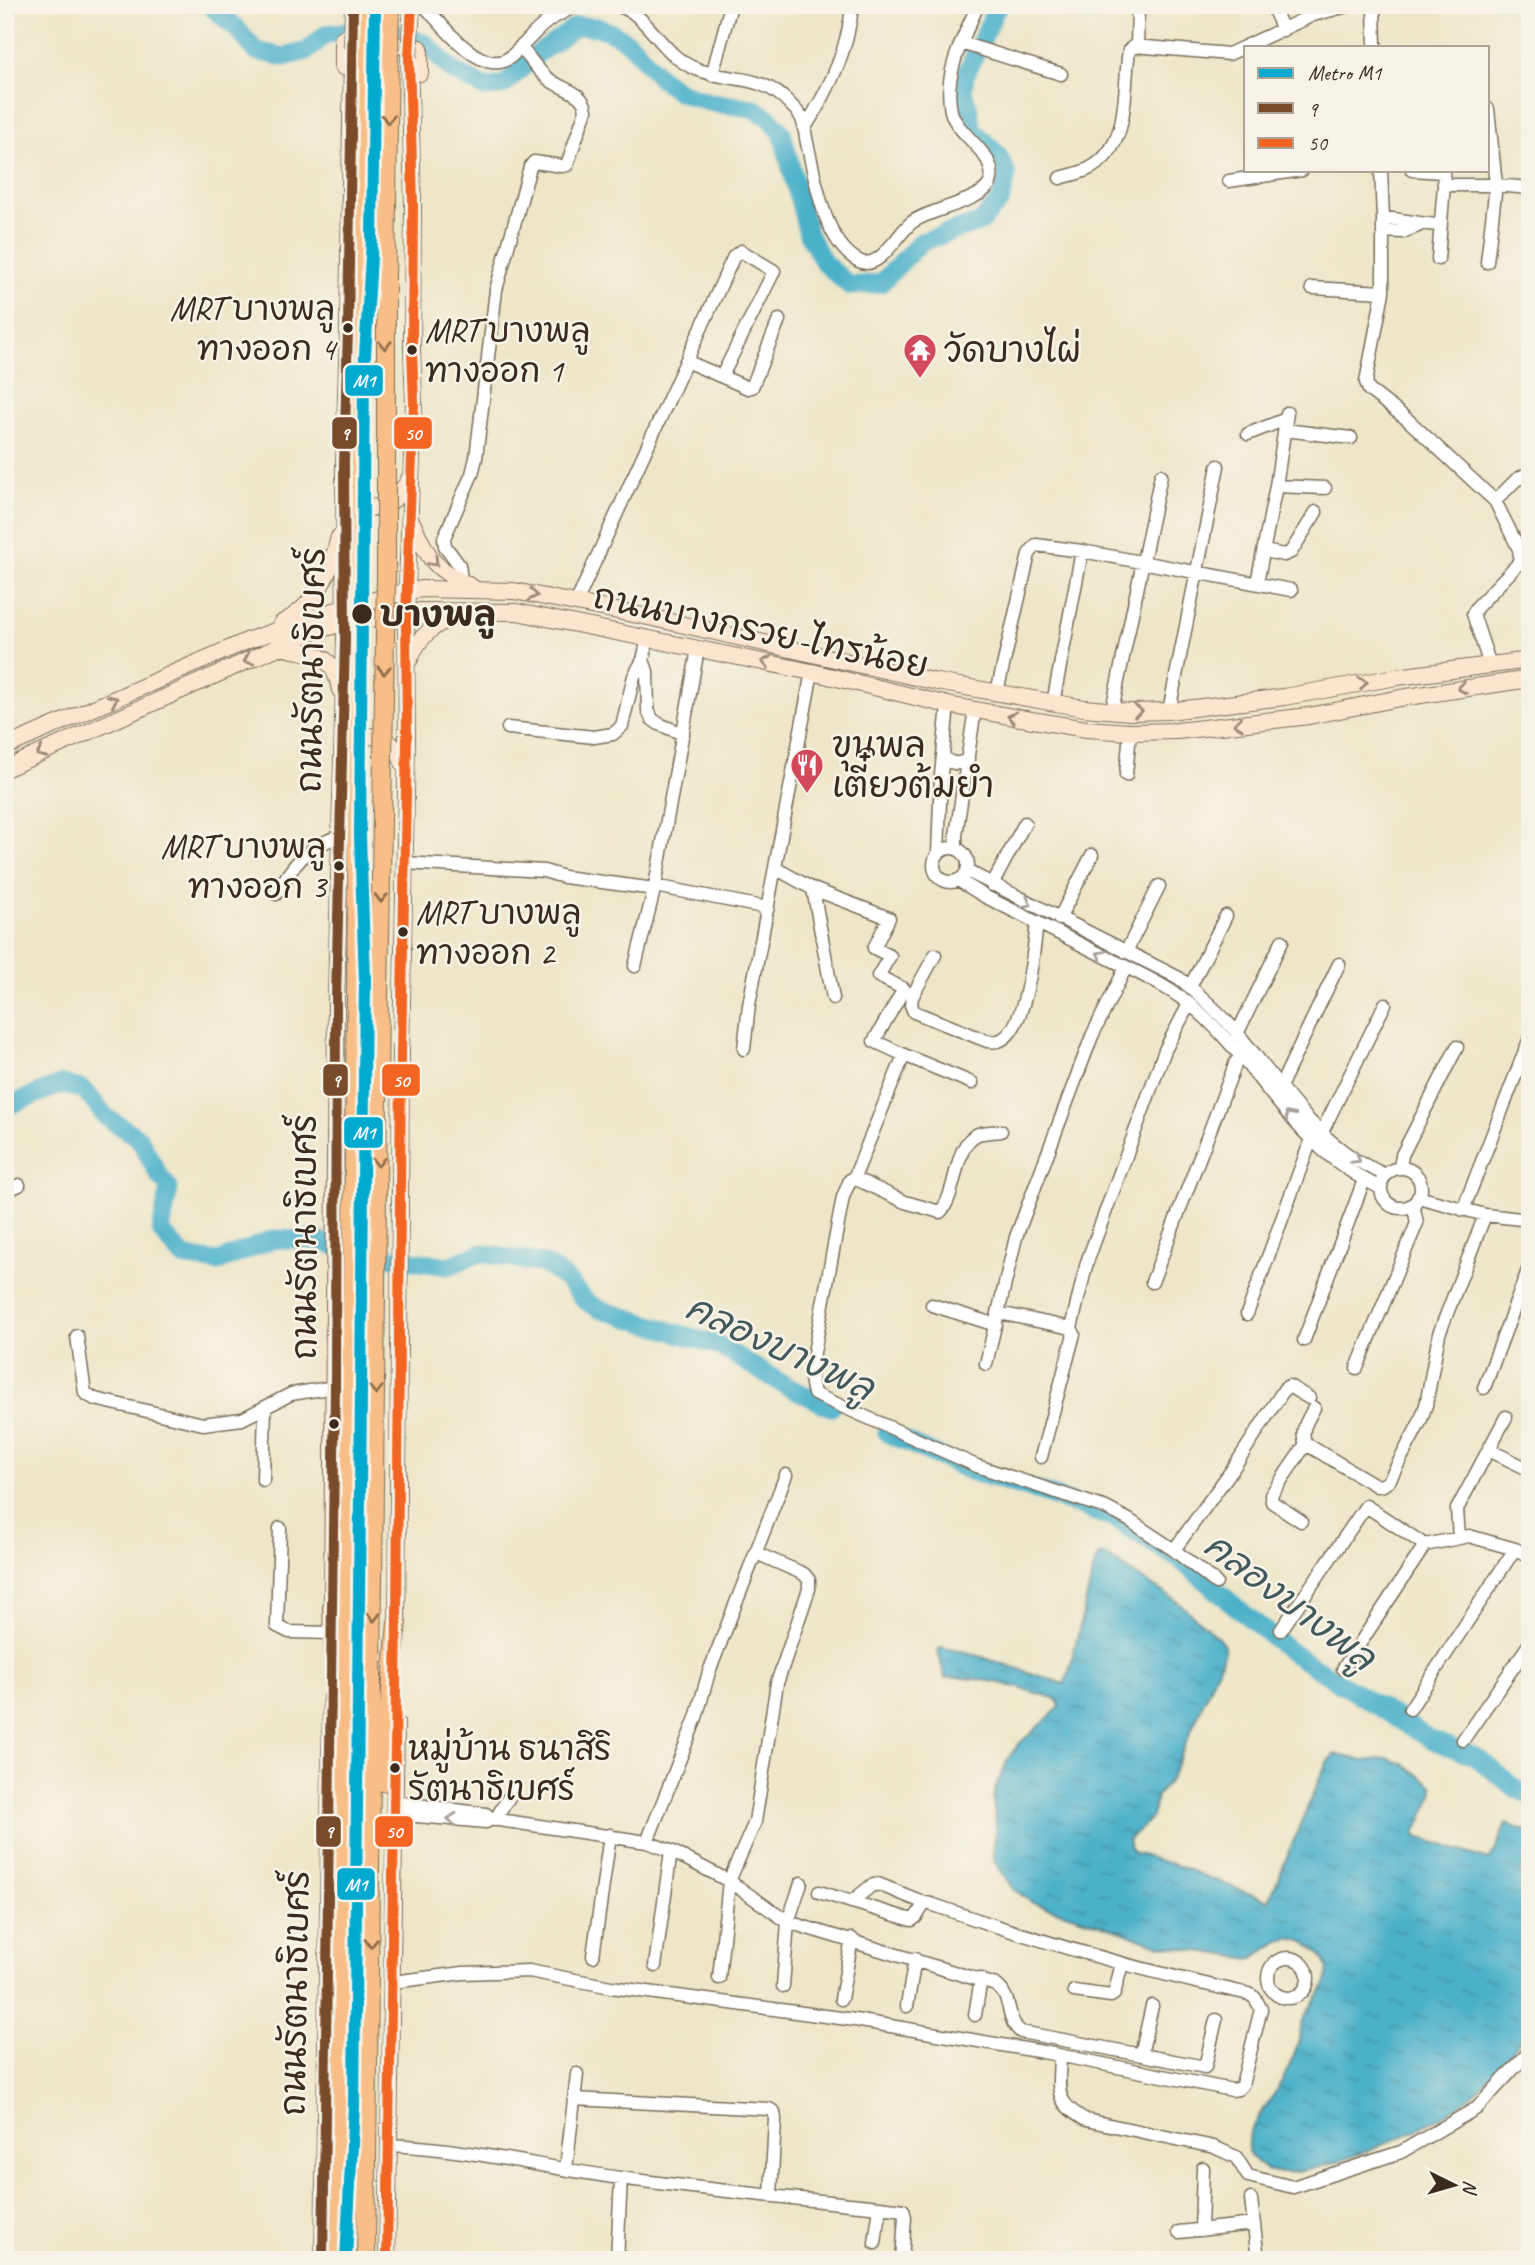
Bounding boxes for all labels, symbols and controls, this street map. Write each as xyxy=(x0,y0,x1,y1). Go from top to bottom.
legend xyxy=(1244,46,1490,172)
text: Metro M1 xyxy=(1308,60,1383,86)
text: 9 xyxy=(1308,96,1319,122)
one-way arrow xyxy=(381,114,396,125)
text: 50 xyxy=(1308,130,1328,156)
place label: MRT บางพลู ทางออก 4 xyxy=(170,288,338,370)
place label: MRT บางพลู ทางออก 1 xyxy=(425,310,590,392)
marker: MRT บางพลู ทางออก 4 xyxy=(341,321,355,335)
place label: วัดบางไผ่ xyxy=(944,326,1081,373)
temple icon: วัดบางไผ่ xyxy=(901,331,939,380)
one-way arrow xyxy=(378,339,393,350)
marker: MRT บางพลู ทางออก 1 xyxy=(405,343,419,357)
line badge: M1 xyxy=(344,364,384,397)
text: M1 xyxy=(353,369,378,393)
line badge: 9 xyxy=(331,416,358,450)
line badge: 50 xyxy=(393,416,433,450)
text: 9 xyxy=(341,422,352,446)
text: 50 xyxy=(405,422,424,446)
street label: ถนนรัตนาธิเบศร์ xyxy=(285,546,336,793)
one-way arrow xyxy=(426,554,439,567)
street label: ถนนบางกรวย-ไทรน้อย xyxy=(589,572,933,689)
one-way arrow xyxy=(527,586,539,601)
place label: บางพลู xyxy=(380,592,496,639)
marker: บางพลู xyxy=(350,602,374,626)
one-way arrow xyxy=(243,651,255,665)
one-way arrow xyxy=(760,656,772,671)
one-way arrow xyxy=(377,665,392,676)
one-way arrow xyxy=(1357,676,1369,691)
one-way arrow xyxy=(1456,680,1468,695)
one-way arrow xyxy=(105,694,118,708)
one-way arrow xyxy=(1133,703,1143,719)
one-way arrow xyxy=(1006,710,1018,725)
one-way arrow xyxy=(1232,716,1243,731)
place label: ขุนพล เตี๋ยวต้มยำ xyxy=(832,723,994,808)
one-way arrow xyxy=(35,745,48,759)
restaurant icon: ขุนพล เตี๋ยวต้มยำ xyxy=(788,746,826,795)
place label: MRT บางพลู ทางออก 3 xyxy=(161,826,328,908)
marker: MRT บางพลู ทางออก 3 xyxy=(332,859,346,873)
place label: MRT บางพลู ทางออก 2 xyxy=(416,892,581,974)
one-way arrow xyxy=(373,893,389,903)
one-way arrow xyxy=(1020,894,1032,908)
marker: MRT บางพลู ทางออก 2 xyxy=(396,925,410,939)
one-way arrow xyxy=(1096,949,1108,963)
line badge: 9 xyxy=(322,1063,349,1097)
line badge: 50 xyxy=(381,1063,421,1097)
text: 9 xyxy=(332,1069,343,1093)
text: 50 xyxy=(393,1069,412,1093)
one-way arrow xyxy=(1285,1111,1298,1124)
street label: ถนนรัตนาธิเบศร์ xyxy=(281,1114,327,1360)
line badge: M1 xyxy=(343,1116,384,1149)
text: M1 xyxy=(353,1121,378,1145)
one-way arrow xyxy=(1348,1150,1361,1163)
one-way arrow xyxy=(370,1157,386,1168)
water label: คลองบางพลู xyxy=(677,1283,883,1415)
one-way arrow xyxy=(368,1385,384,1395)
unlabelled marker xyxy=(327,1417,341,1431)
water label: คลองบางพลู xyxy=(1193,1521,1386,1685)
one-way arrow xyxy=(366,1612,382,1623)
place label: หมู่บ้าน ธนาสิริ รัตนาธิเบศร์ xyxy=(408,1727,611,1810)
marker: หมู่บ้าน ธนาสิริ รัตนาธิเบศร์ xyxy=(388,1761,402,1775)
one-way arrow xyxy=(446,1812,457,1827)
line badge: 9 xyxy=(315,1815,342,1848)
line badge: 50 xyxy=(374,1815,414,1848)
text: 9 xyxy=(325,1820,336,1844)
text: 50 xyxy=(386,1820,405,1844)
line badge: M1 xyxy=(336,1867,376,1901)
street label: ถนนรัตนาธิเบศร์ xyxy=(269,1869,320,2116)
text: M1 xyxy=(345,1873,370,1897)
one-way arrow xyxy=(363,1938,379,1948)
north arrow xyxy=(1420,2150,1490,2220)
text: N xyxy=(1457,2179,1482,2197)

